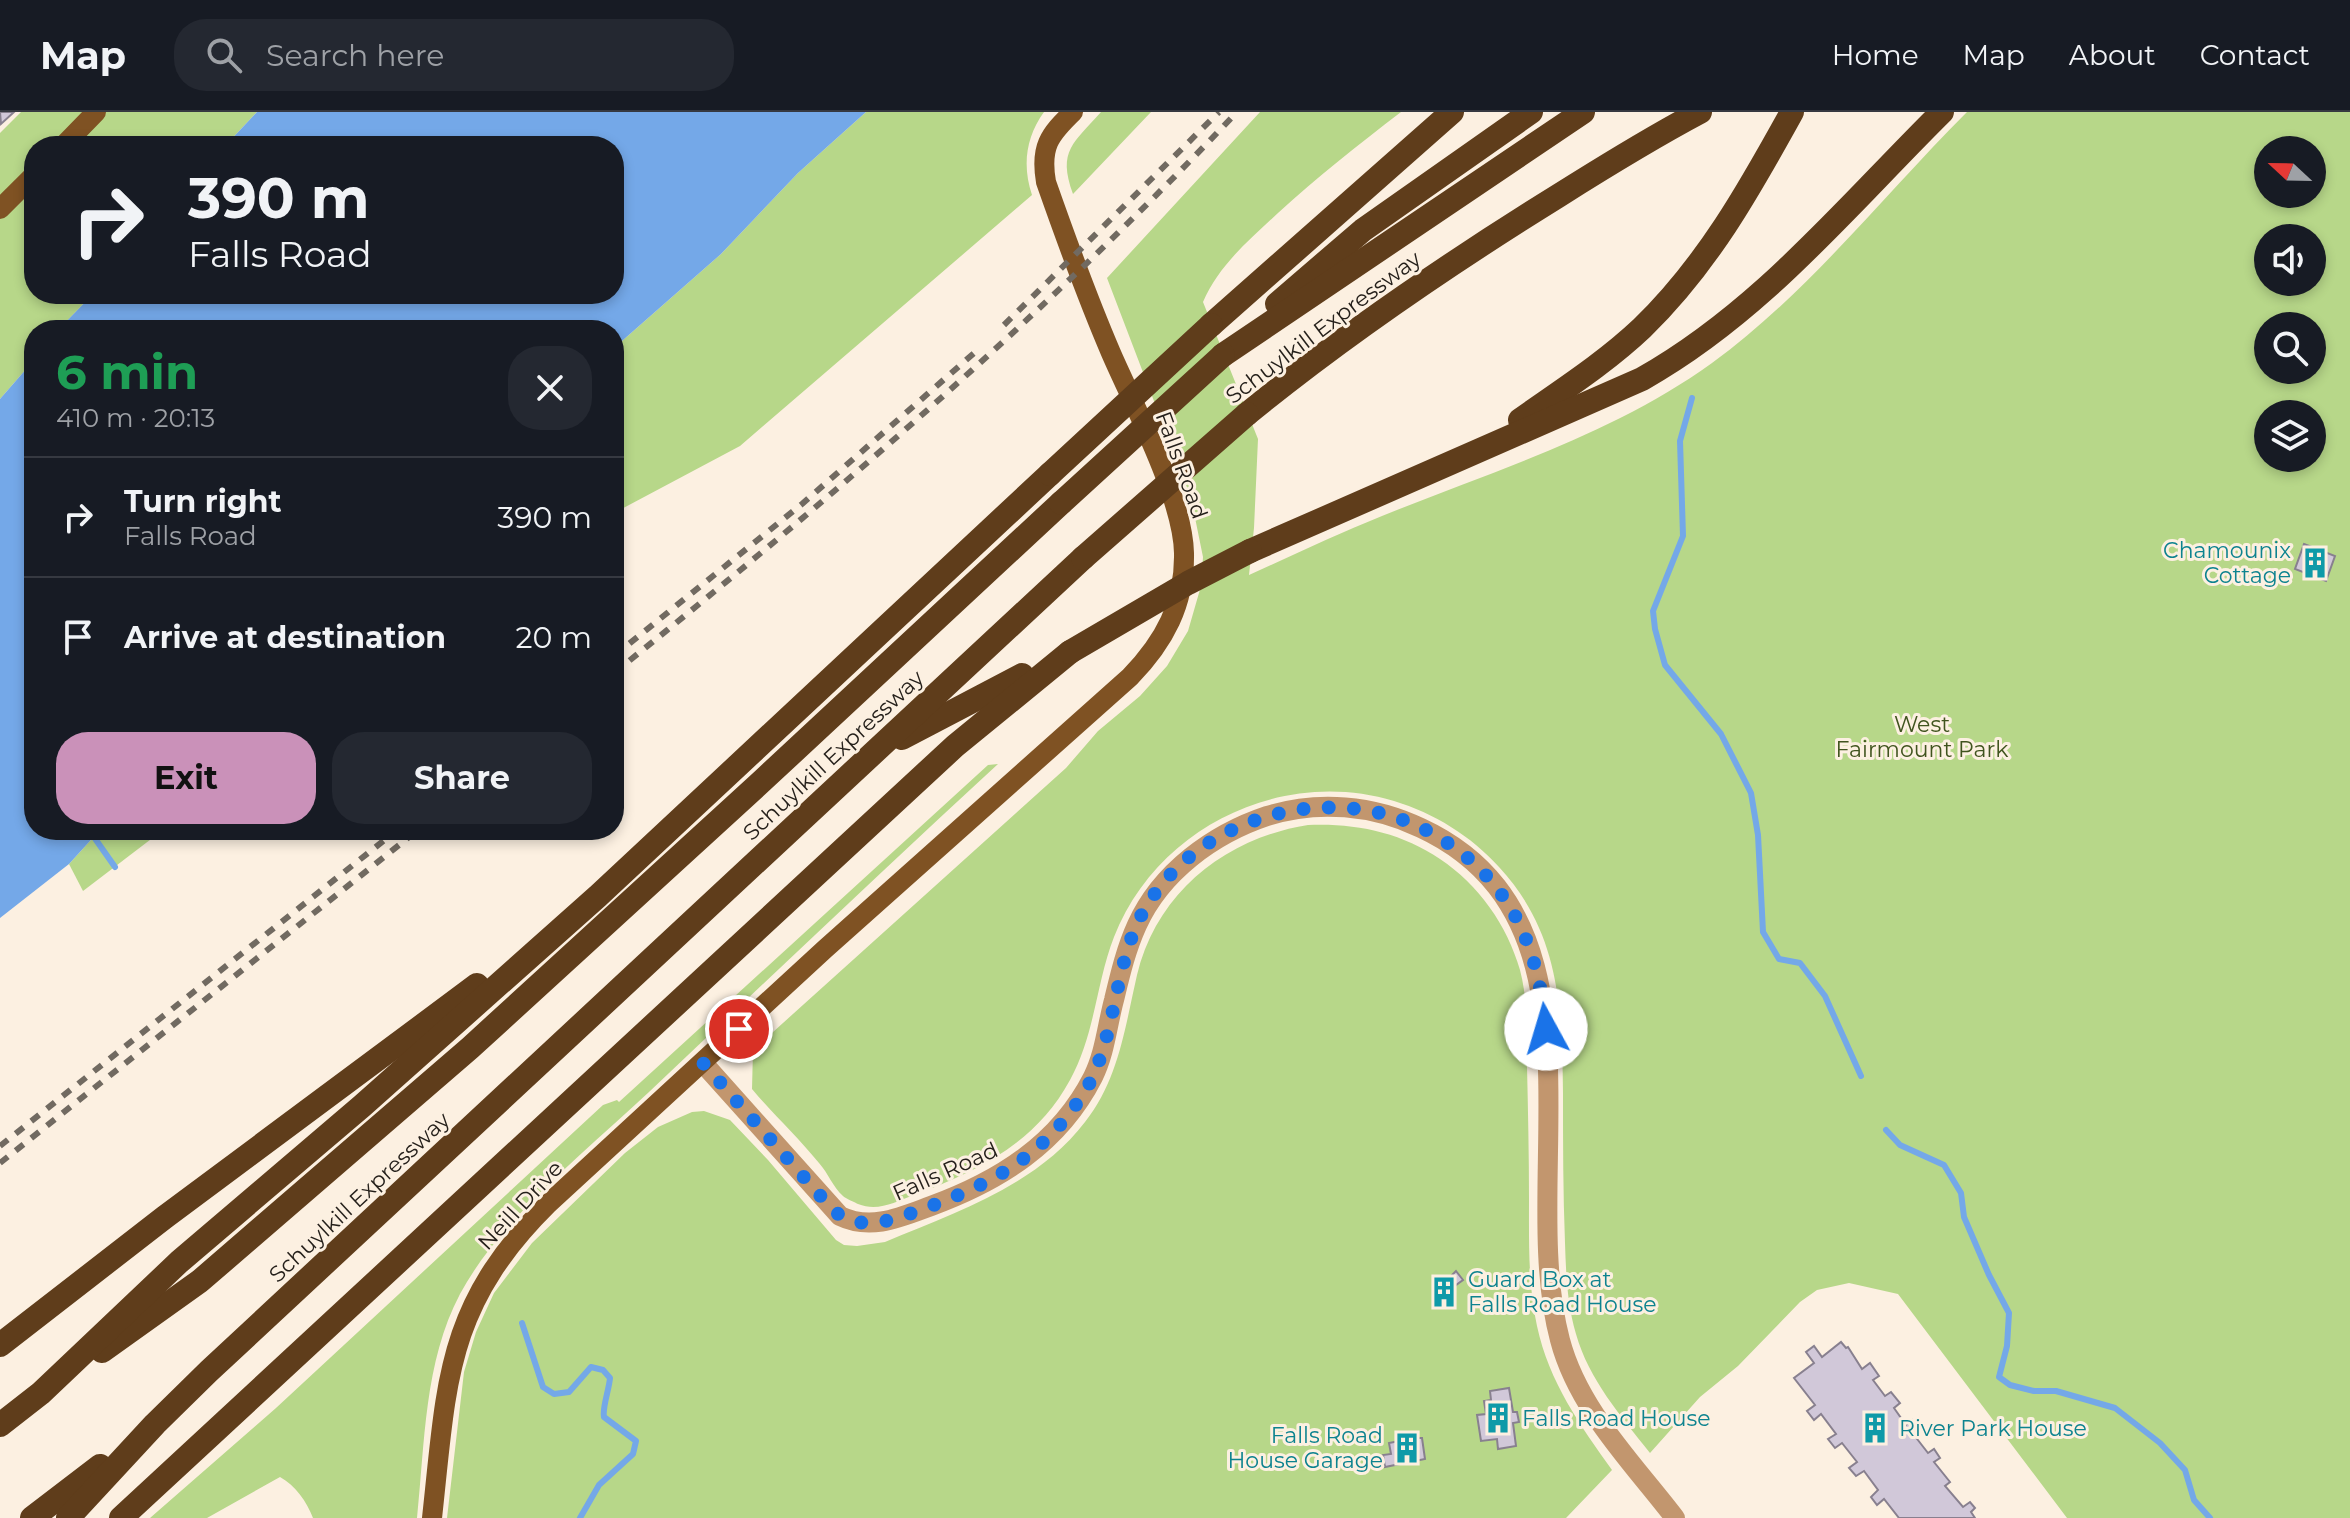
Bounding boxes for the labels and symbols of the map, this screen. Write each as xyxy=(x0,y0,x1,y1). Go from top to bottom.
north arrow xyxy=(2254,136,2326,208)
street label: Schuylkill Expressway xyxy=(1220,245,1426,410)
street label: Falls Road xyxy=(1150,408,1213,523)
place label: Chamounix Cottage xyxy=(2163,537,2291,589)
building icon: Chamounix Cottage xyxy=(2298,546,2332,580)
street label: Schuylkill Expressway xyxy=(737,665,929,846)
park label: West Fairmount Park xyxy=(1836,711,2009,763)
position arrow xyxy=(1504,987,1588,1071)
pin xyxy=(705,995,773,1063)
street label: Schuylkill Expressway xyxy=(263,1107,455,1288)
street label: Falls Road xyxy=(888,1136,1002,1207)
street label: Neill Drive xyxy=(472,1155,569,1256)
place label: Guard Box at Falls Road House xyxy=(1468,1266,1657,1318)
building icon: Guard Box at Falls Road House xyxy=(1427,1275,1461,1309)
building icon: Falls Road House xyxy=(1481,1401,1515,1435)
place label: Falls Road House xyxy=(1522,1405,1711,1432)
building icon: River Park House xyxy=(1858,1411,1892,1445)
place label: River Park House xyxy=(1899,1415,2087,1442)
place label: Falls Road House Garage xyxy=(1227,1422,1383,1474)
building icon: Falls Road House Garage xyxy=(1390,1431,1424,1465)

